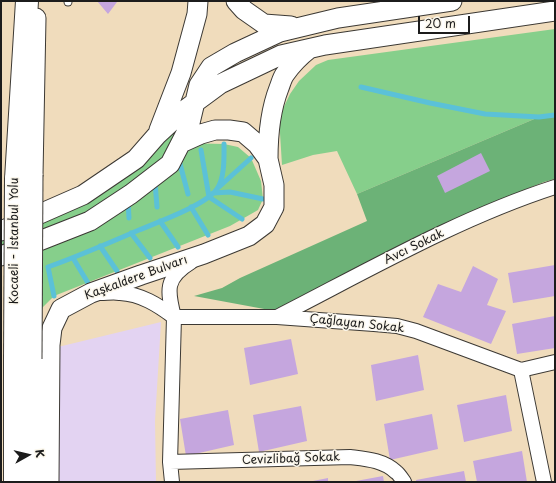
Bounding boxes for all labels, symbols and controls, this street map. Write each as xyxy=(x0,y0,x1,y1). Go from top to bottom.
scale bar xyxy=(420,8,472,34)
text: 20 m xyxy=(425,14,456,32)
street label: Kocaeli - İstanbul Yolu xyxy=(8,178,22,304)
street label: Avcı Sokak xyxy=(382,226,446,268)
street label: Kaşkaldere Bulvarı xyxy=(83,253,189,303)
street label: Çağlayan Sokak xyxy=(309,312,405,336)
north arrow xyxy=(8,435,48,475)
text: K xyxy=(31,448,49,458)
street label: Cevizlibağ Sokak xyxy=(242,450,340,468)

